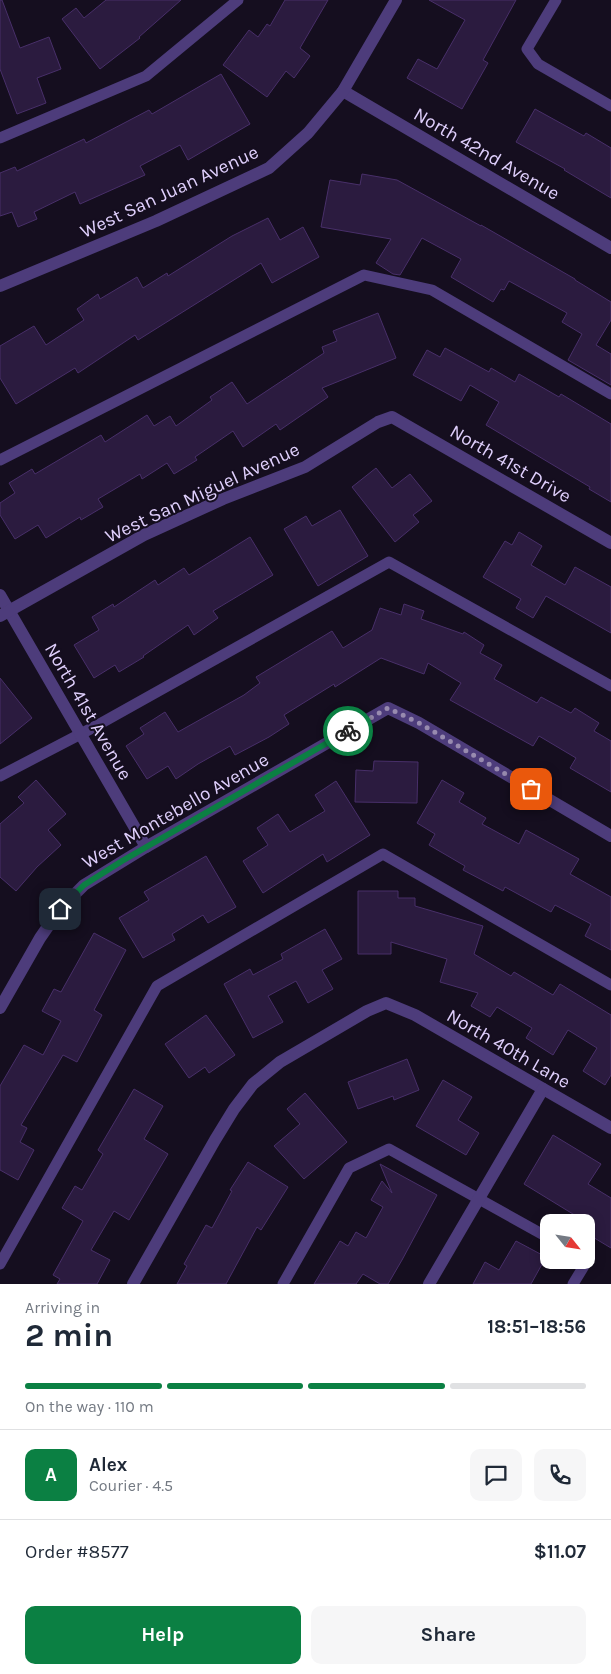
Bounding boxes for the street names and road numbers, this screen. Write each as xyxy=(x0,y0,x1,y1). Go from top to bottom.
street label: North 42nd Avenue xyxy=(410,103,563,205)
street label: West San Juan Avenue xyxy=(77,141,262,243)
street label: North 41st Drive xyxy=(446,420,575,507)
street label: West San Miguel Avenue xyxy=(102,438,303,548)
street label: North 41st Avenue xyxy=(40,639,136,784)
street label: West Montebello Avenue xyxy=(78,748,273,873)
street label: North 40th Lane xyxy=(443,1005,574,1093)

